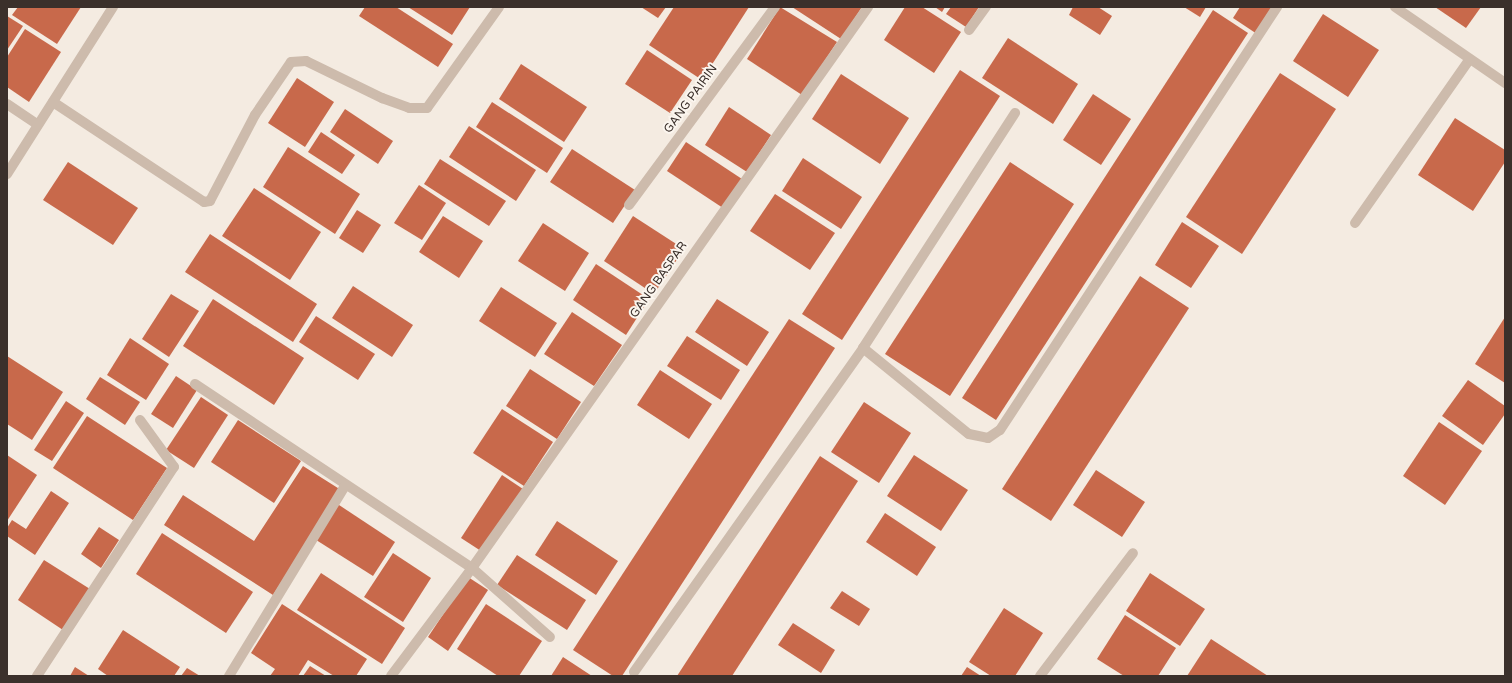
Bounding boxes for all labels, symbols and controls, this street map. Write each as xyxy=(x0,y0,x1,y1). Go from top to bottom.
street label: GANG PAIRIN xyxy=(661,62,721,136)
street label: GANG BASPAR xyxy=(627,239,691,321)

